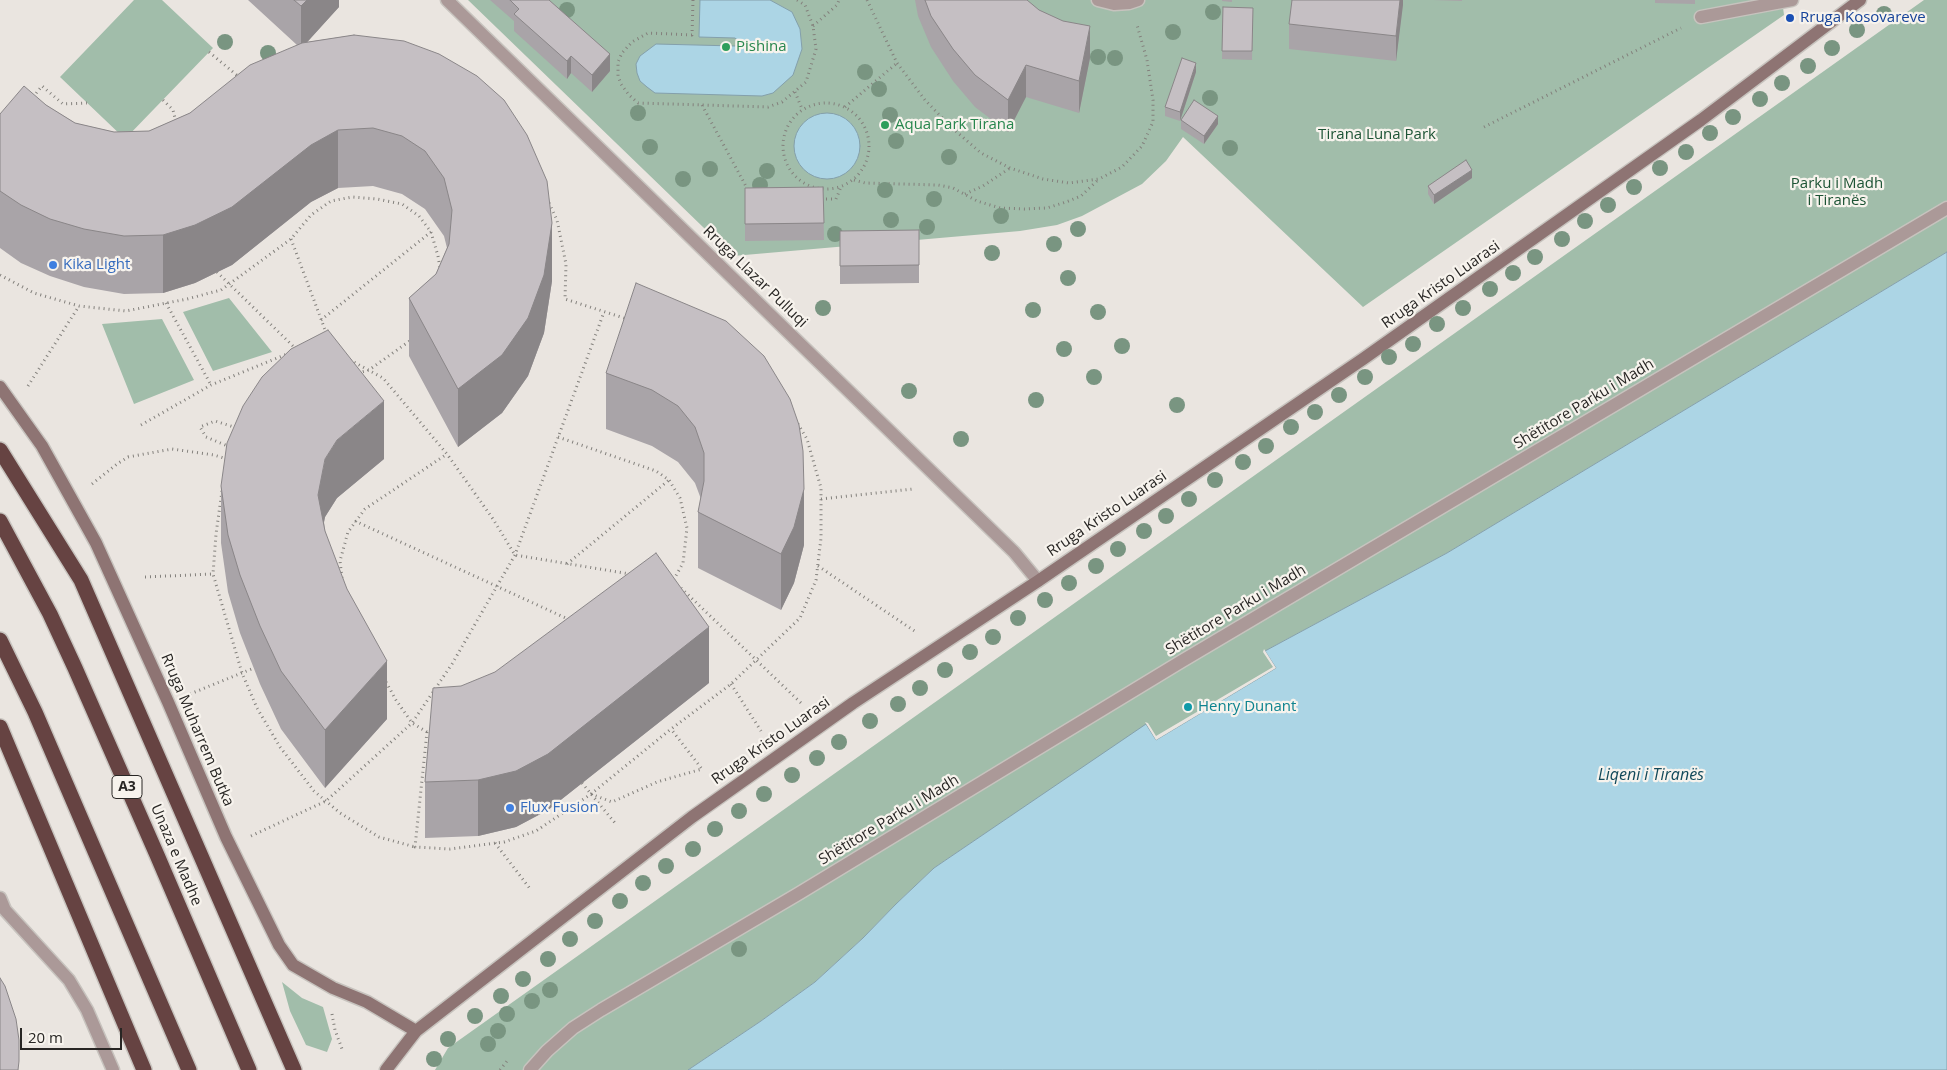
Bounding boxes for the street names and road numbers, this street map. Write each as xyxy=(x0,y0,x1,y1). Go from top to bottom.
street label: Rruga Llazar Pulluqi xyxy=(699,223,811,331)
street label: Rruga Kristo Luarasi xyxy=(1378,237,1504,333)
street label: Shëtitore Parku i Madh xyxy=(1511,355,1657,453)
street label: Rruga Kristo Luarasi xyxy=(1044,467,1170,561)
street label: Shëtitore Parku i Madh xyxy=(1163,561,1309,659)
street label: Rruga Muharrem Butka xyxy=(157,651,237,809)
street label: Rruga Kristo Luarasi xyxy=(708,693,834,789)
street label: Shëtitore Parku i Madh xyxy=(816,771,962,869)
road number: A3 xyxy=(112,776,142,799)
street label: Unaza e Madhe xyxy=(146,801,206,909)

